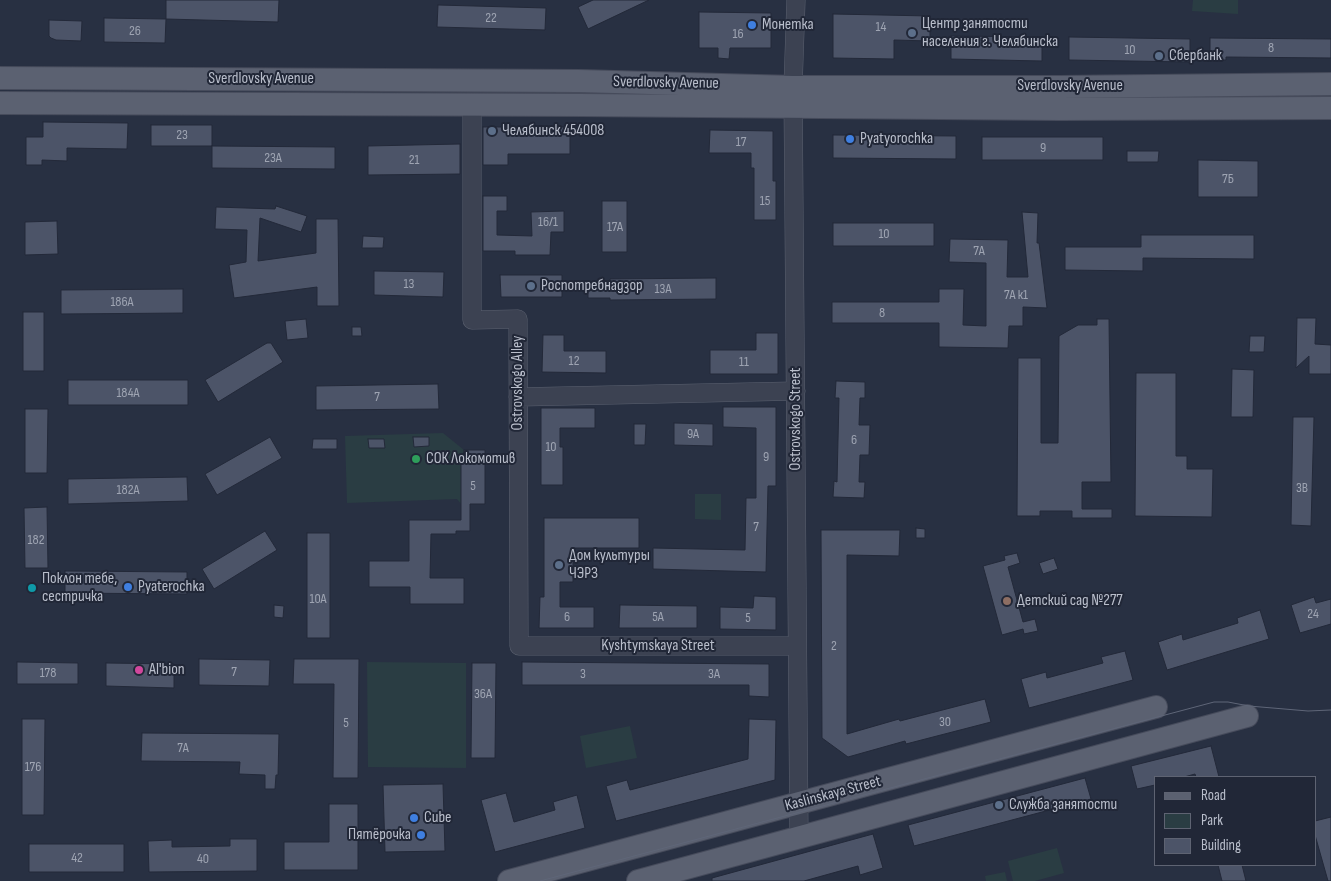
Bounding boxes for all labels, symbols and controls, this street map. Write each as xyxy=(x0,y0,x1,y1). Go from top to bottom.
house number: 22 xyxy=(485,10,497,26)
place label: Центр занятости населения г. Челябинска xyxy=(922,14,1058,52)
place label: Монетка xyxy=(762,15,814,35)
marker: Монетка xyxy=(746,19,758,31)
house number: 14 xyxy=(876,19,886,35)
house number: 26 xyxy=(129,23,141,39)
house number: 16 xyxy=(732,26,744,42)
marker: Центр занятости населения г. Челябинска xyxy=(906,27,918,39)
house number: 8 xyxy=(1268,40,1274,56)
house number: 10 xyxy=(1124,42,1136,58)
place label: Сбербанк xyxy=(1169,46,1222,66)
marker: Сбербанк xyxy=(1153,50,1165,62)
street label: Sverdlovsky Avenue xyxy=(208,69,314,89)
street label: Sverdlovsky Avenue xyxy=(613,72,719,94)
street label: Sverdlovsky Avenue xyxy=(1017,76,1123,96)
place label: Челябинск 454008 xyxy=(502,121,604,141)
marker: Челябинск 454008 xyxy=(486,125,498,137)
house number: 23 xyxy=(176,127,188,143)
place label: Pyatyorochka xyxy=(860,129,933,149)
marker: Pyatyorochka xyxy=(844,133,856,145)
house number: 17 xyxy=(736,134,746,150)
house number: 9 xyxy=(1040,140,1046,156)
house number: 23А xyxy=(264,150,282,166)
house number: 21 xyxy=(409,152,419,168)
house number: 7Б xyxy=(1222,171,1234,187)
house number: 15 xyxy=(760,193,770,209)
house number: 16/1 xyxy=(538,214,558,230)
house number: 17А xyxy=(607,219,623,235)
house number: 10 xyxy=(878,226,890,242)
house number: 7А xyxy=(973,243,985,259)
house number: 13 xyxy=(404,276,414,292)
place label: Роспотребнадзор xyxy=(541,276,643,296)
marker: Роспотребнадзор xyxy=(525,280,537,292)
house number: 13А xyxy=(655,281,671,297)
house number: 7А к1 xyxy=(1004,287,1028,303)
house number: 186А xyxy=(110,294,134,310)
house number: 8 xyxy=(879,305,885,321)
street label: Ostrovskogo Alley xyxy=(508,336,528,430)
house number: 12 xyxy=(569,353,579,369)
house number: 11 xyxy=(739,354,749,370)
street label: Ostrovskogo Street xyxy=(786,367,806,471)
house number: 184А xyxy=(116,385,140,401)
house number: 7 xyxy=(374,389,380,405)
house number: 9А xyxy=(687,426,699,442)
house number: 6 xyxy=(851,432,857,448)
house number: 10 xyxy=(545,439,557,455)
place label: СОК Локомотив xyxy=(426,449,515,469)
house number: 9 xyxy=(763,449,769,465)
marker: СОК Локомотив xyxy=(410,453,422,465)
house number: 5 xyxy=(470,478,476,494)
house number: 3В xyxy=(1296,480,1308,496)
house number: 182А xyxy=(117,482,139,498)
house number: 7 xyxy=(753,519,759,535)
house number: 182 xyxy=(28,532,44,548)
place label: Дом культуры ЧЭРЗ xyxy=(569,546,650,584)
marker: Дом культуры ЧЭРЗ xyxy=(553,559,565,571)
place label: Поклон тебе, сестричка xyxy=(42,569,117,607)
place label: Pyaterochka xyxy=(138,577,205,597)
marker: Pyaterochka xyxy=(122,581,134,593)
marker: Поклон тебе, сестричка xyxy=(26,582,38,594)
house number: 10А xyxy=(309,591,327,607)
place label: Детский сад №277 xyxy=(1017,591,1123,611)
marker: Детский сад №277 xyxy=(1001,595,1013,607)
house number: 24 xyxy=(1307,606,1319,622)
house number: 6 xyxy=(564,609,570,625)
house number: 5А xyxy=(652,609,664,625)
house number: 5 xyxy=(745,610,751,626)
street label: Kyshtymskaya Street xyxy=(601,636,715,656)
house number: 2 xyxy=(831,638,837,654)
place label: Al'bion xyxy=(149,660,185,680)
marker: Al'bion xyxy=(133,664,145,676)
house number: 7 xyxy=(231,664,237,680)
house number: 178 xyxy=(40,665,56,681)
house number: 3 xyxy=(580,666,586,682)
house number: 3А xyxy=(708,666,720,682)
house number: 36А xyxy=(474,686,492,702)
house number: 30 xyxy=(939,714,951,730)
house number: 5 xyxy=(343,715,349,731)
house number: 7А xyxy=(177,740,189,756)
house number: 176 xyxy=(25,759,41,775)
street label: Kaslinskaya Street xyxy=(783,772,883,816)
legend xyxy=(1154,776,1316,866)
text: Road xyxy=(1201,786,1226,805)
place label: Служба занятости xyxy=(1009,795,1117,815)
marker: Служба занятости xyxy=(993,799,1005,811)
place label: Cube xyxy=(424,808,451,828)
text: Park xyxy=(1201,811,1223,830)
marker: Cube xyxy=(408,812,420,824)
place label: Пятёрочка xyxy=(348,825,411,845)
marker: Пятёрочка xyxy=(415,829,427,841)
text: Building xyxy=(1201,836,1241,855)
house number: 42 xyxy=(71,850,83,866)
house number: 40 xyxy=(197,851,209,867)

